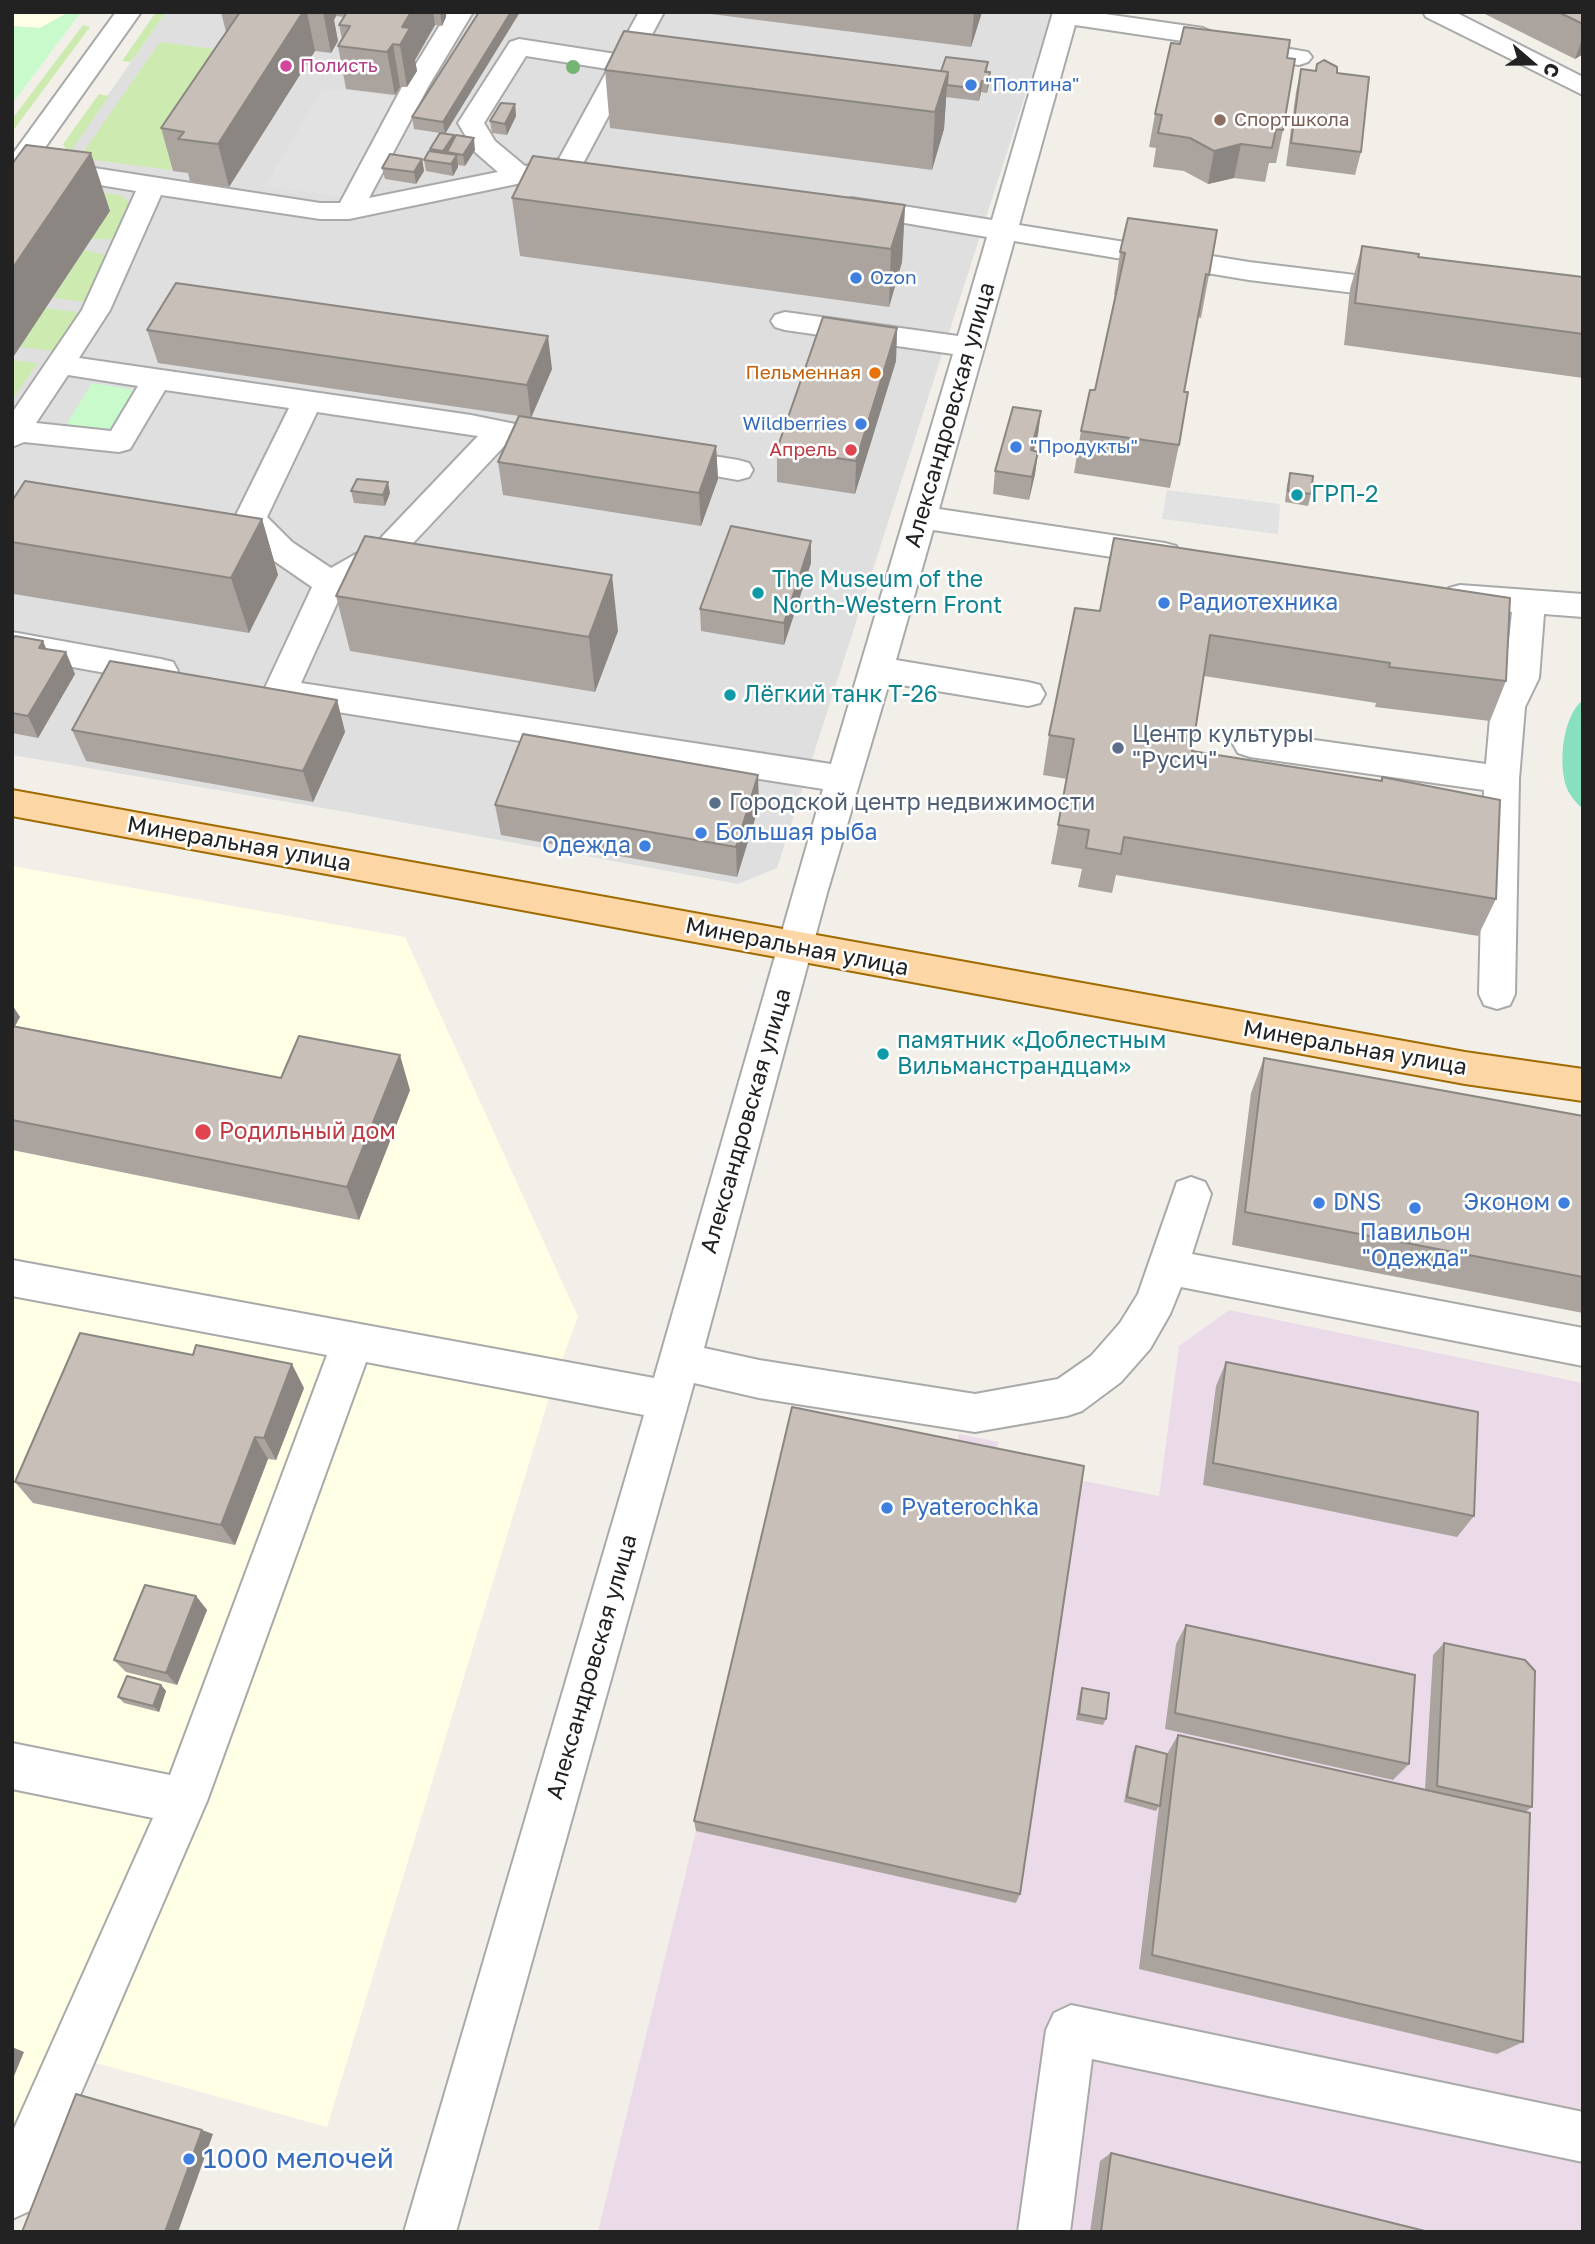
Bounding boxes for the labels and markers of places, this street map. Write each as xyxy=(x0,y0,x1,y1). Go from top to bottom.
place label: Полисть xyxy=(300,55,378,77)
marker: Полисть xyxy=(278,58,294,74)
place label: "Полтина" xyxy=(985,74,1079,96)
marker: "Полтина" xyxy=(963,77,979,93)
place label: Спортшкола xyxy=(1234,109,1350,131)
marker: Спортшкола xyxy=(1212,112,1228,128)
place label: Ozon xyxy=(870,267,917,289)
marker: Ozon xyxy=(848,270,864,286)
place label: Пельменная xyxy=(745,362,861,384)
marker: Пельменная xyxy=(867,365,883,381)
place label: Wildberries xyxy=(742,413,847,435)
marker: Wildberries xyxy=(853,416,869,432)
place label: "Продукты" xyxy=(1030,436,1138,458)
place label: Апрель xyxy=(769,439,837,461)
marker: "Продукты" xyxy=(1008,439,1024,455)
marker: Апрель xyxy=(843,442,859,458)
place label: ГРП-2 xyxy=(1311,481,1378,509)
marker: ГРП-2 xyxy=(1289,487,1305,503)
place label: The Museum of the North-Western Front xyxy=(772,566,1002,620)
marker: The Museum of the North-Western Front xyxy=(750,585,766,601)
place label: Радиотехника xyxy=(1178,589,1338,617)
marker: Радиотехника xyxy=(1156,595,1172,611)
place label: Лёгкий танк Т-26 xyxy=(744,681,938,709)
marker: Лёгкий танк Т-26 xyxy=(722,687,738,703)
place label: Центр культуры "Русич" xyxy=(1132,721,1314,775)
marker: Центр культуры "Русич" xyxy=(1110,740,1126,756)
place label: Городской центр недвижимости xyxy=(729,789,1095,817)
marker: Городской центр недвижимости xyxy=(707,795,723,811)
place label: Большая рыба xyxy=(715,819,877,847)
marker: Большая рыба xyxy=(693,825,709,841)
place label: Одежда xyxy=(542,832,631,860)
marker: Одежда xyxy=(637,838,653,854)
place label: памятник «Доблестным Вильманстрандцам» xyxy=(897,1027,1166,1081)
marker: памятник «Доблестным Вильманстрандцам» xyxy=(875,1046,891,1062)
place label: Родильный дом xyxy=(219,1118,396,1146)
marker: Родильный дом xyxy=(193,1122,213,1142)
place label: DNS xyxy=(1333,1189,1381,1217)
place label: Эконом xyxy=(1463,1189,1550,1217)
marker: DNS xyxy=(1311,1195,1327,1211)
marker: Эконом xyxy=(1556,1195,1572,1211)
marker: Павильон "Одежда" xyxy=(1407,1200,1423,1216)
place label: Павильон "Одежда" xyxy=(1360,1219,1470,1273)
place label: Pyaterochka xyxy=(901,1494,1039,1522)
marker: Pyaterochka xyxy=(879,1500,895,1516)
place label: 1000 мелочей xyxy=(203,2142,394,2176)
marker: 1000 мелочей xyxy=(181,2151,197,2167)

